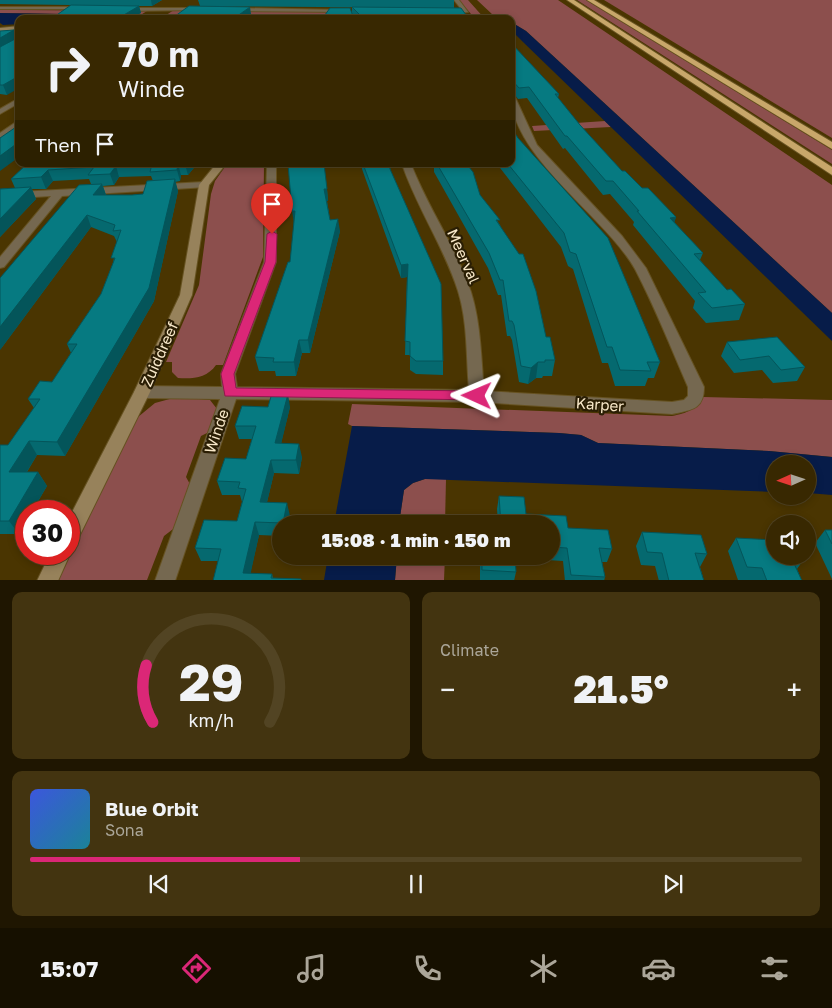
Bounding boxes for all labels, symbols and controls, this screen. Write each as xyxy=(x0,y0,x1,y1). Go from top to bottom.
text: 70 m xyxy=(118,33,199,75)
icon: right xyxy=(35,35,100,100)
text: Winde xyxy=(118,75,185,102)
icon: arrive xyxy=(91,130,119,158)
text: Then xyxy=(35,133,81,156)
pin xyxy=(251,183,293,234)
icon: arrive xyxy=(258,190,286,218)
street label: Meerval xyxy=(444,226,484,286)
street label: Zuiddreef xyxy=(137,318,181,389)
position arrow xyxy=(450,369,502,421)
street label: Karper xyxy=(575,393,625,415)
street label: Winde xyxy=(200,406,232,455)
north arrow xyxy=(766,455,816,505)
map controls xyxy=(766,455,816,565)
speed limit sign: 30 xyxy=(15,500,80,565)
button: sound xyxy=(766,515,816,565)
text: 15:08 · 1 min · 150 m xyxy=(322,528,510,551)
text: Climate xyxy=(440,640,499,660)
text: 29 xyxy=(179,650,243,712)
text: 21.5° xyxy=(574,666,668,711)
text: − xyxy=(440,673,455,706)
text: + xyxy=(787,673,802,706)
text: km/h xyxy=(188,709,234,731)
text: Blue Orbit xyxy=(105,797,199,820)
text: Sona xyxy=(105,820,144,840)
icon: previous xyxy=(145,870,173,898)
icon: pause xyxy=(402,870,430,898)
icon: next xyxy=(659,870,687,898)
icon: directions xyxy=(179,951,214,986)
icon: music xyxy=(294,951,329,986)
icon: phone xyxy=(410,951,445,986)
icon: climate xyxy=(526,951,561,986)
icon: car xyxy=(641,951,676,986)
icon: filters xyxy=(757,951,792,986)
text: 15:07 xyxy=(40,955,98,982)

